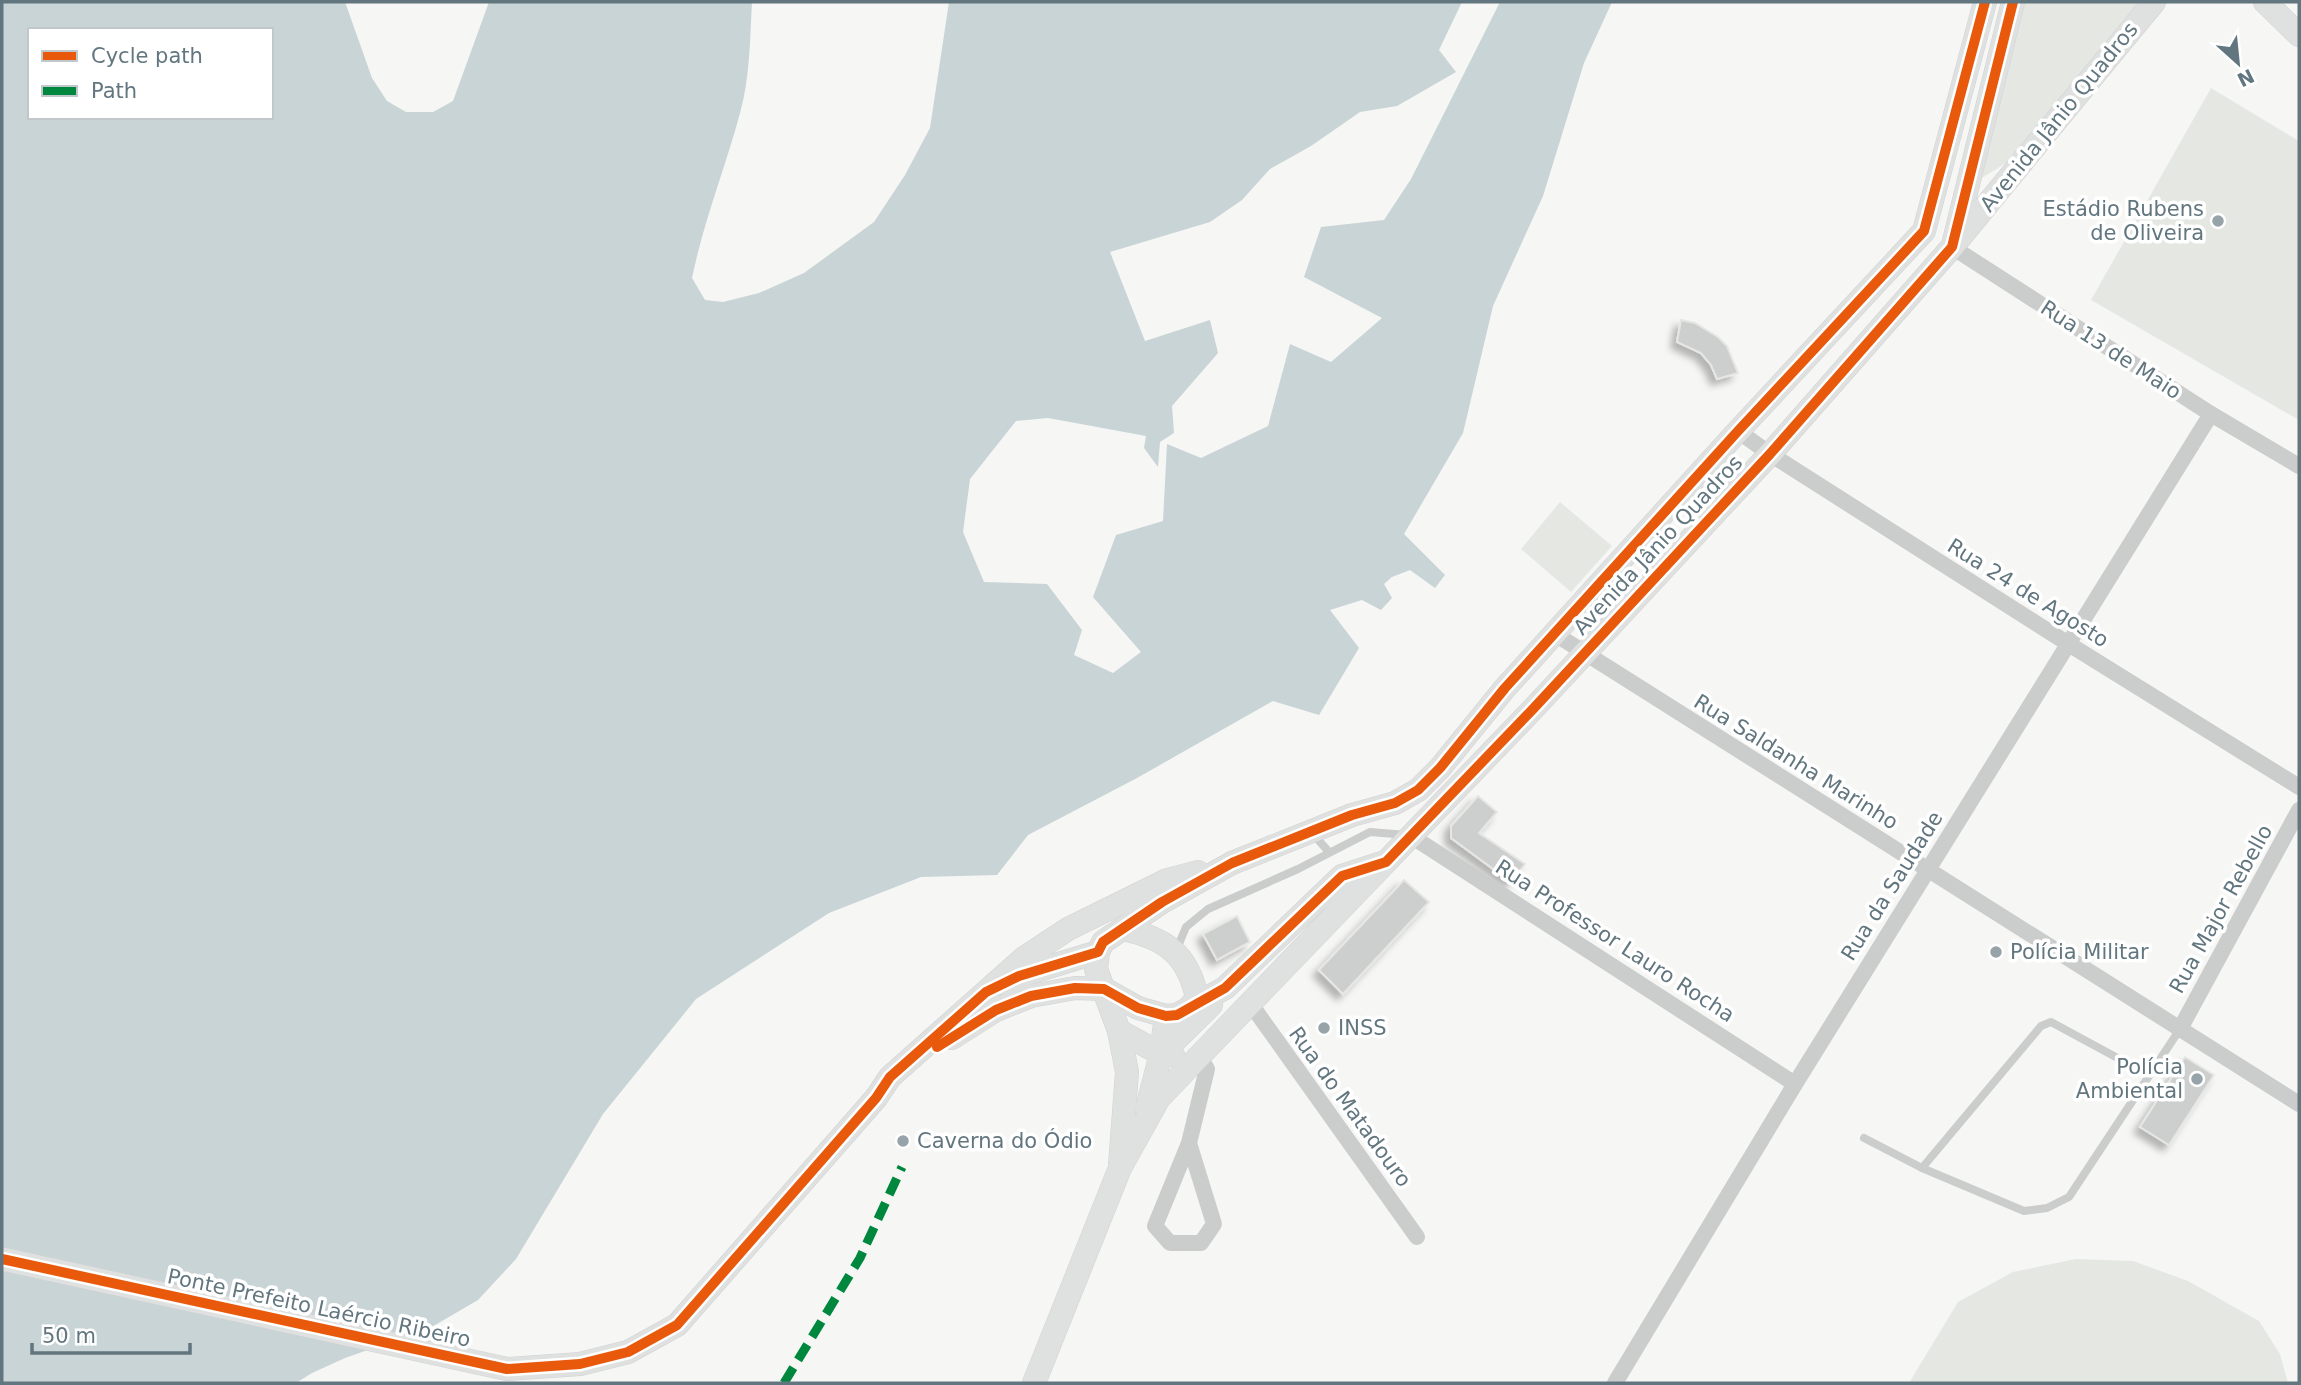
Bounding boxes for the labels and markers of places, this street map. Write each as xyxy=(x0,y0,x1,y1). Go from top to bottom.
place label: Estádio Rubens de Oliveira xyxy=(2043,197,2204,245)
marker: Estádio Rubens de Oliveira xyxy=(2210,213,2226,229)
place label: Polícia Militar xyxy=(2010,940,2149,964)
marker: Polícia Militar xyxy=(1988,944,2004,960)
place label: INSS xyxy=(1338,1016,1387,1040)
marker: INSS xyxy=(1316,1020,1332,1036)
place label: Polícia Ambiental xyxy=(2076,1055,2183,1103)
marker: Polícia Ambiental xyxy=(2189,1071,2205,1087)
place label: Caverna do Ódio xyxy=(917,1128,1092,1153)
marker: Caverna do Ódio xyxy=(895,1133,911,1149)

